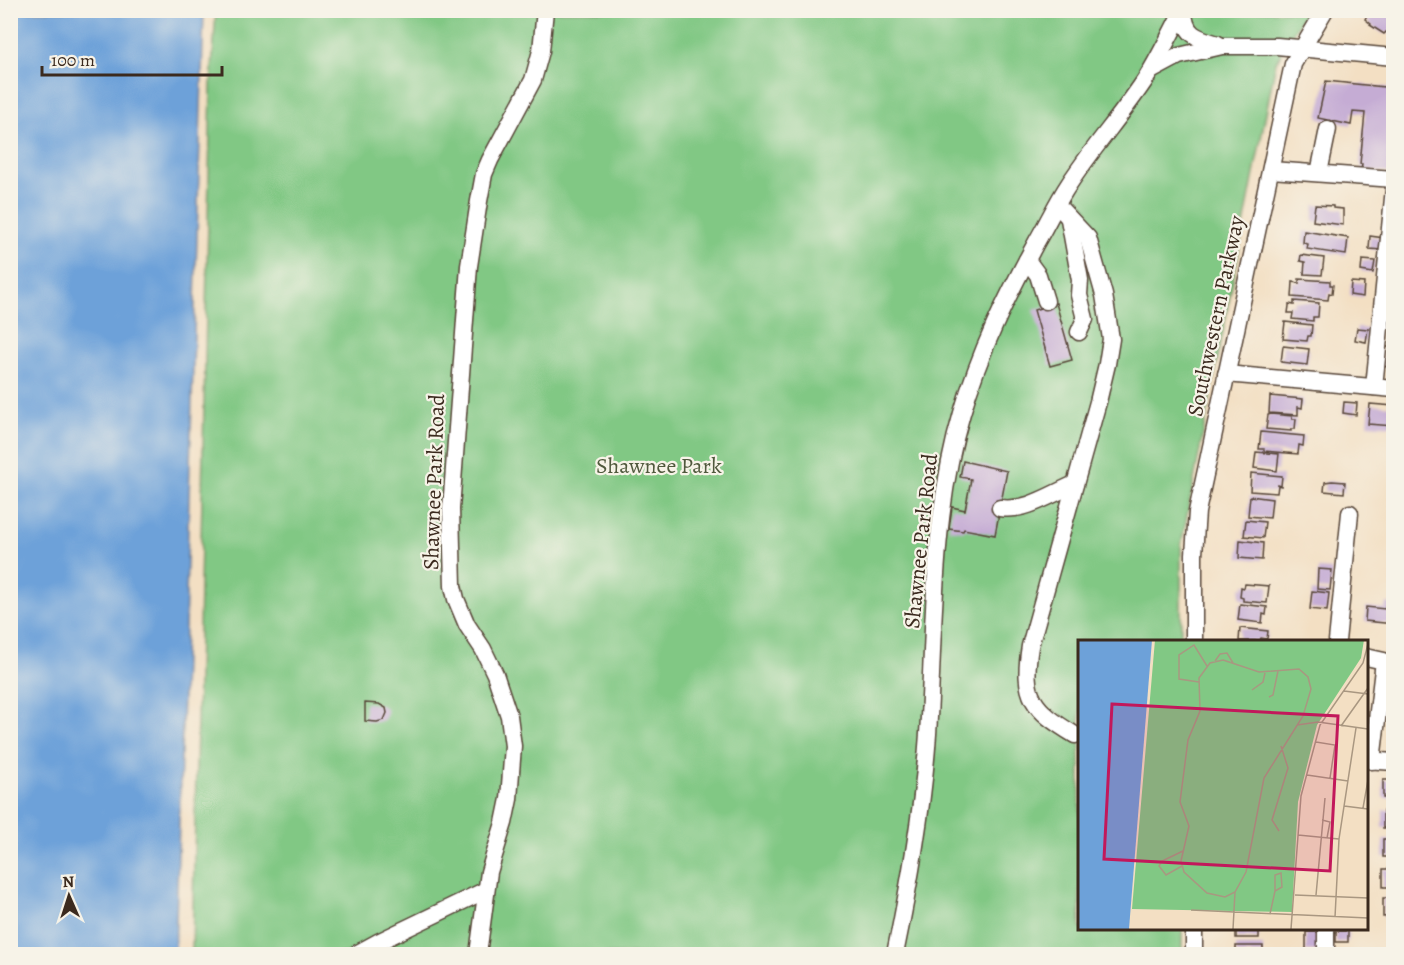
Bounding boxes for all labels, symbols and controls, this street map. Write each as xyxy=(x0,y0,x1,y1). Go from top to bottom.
scale bar xyxy=(42,39,222,77)
text: 100 m xyxy=(51,48,95,72)
street label: Southwestern Parkway xyxy=(1180,213,1252,419)
street label: Shawnee Park Road xyxy=(416,393,452,571)
park label: Shawnee Park xyxy=(596,451,722,481)
street label: Shawnee Park Road xyxy=(897,452,945,630)
inset map xyxy=(1078,640,1368,929)
north arrow xyxy=(39,866,99,926)
text: N xyxy=(62,871,75,893)

